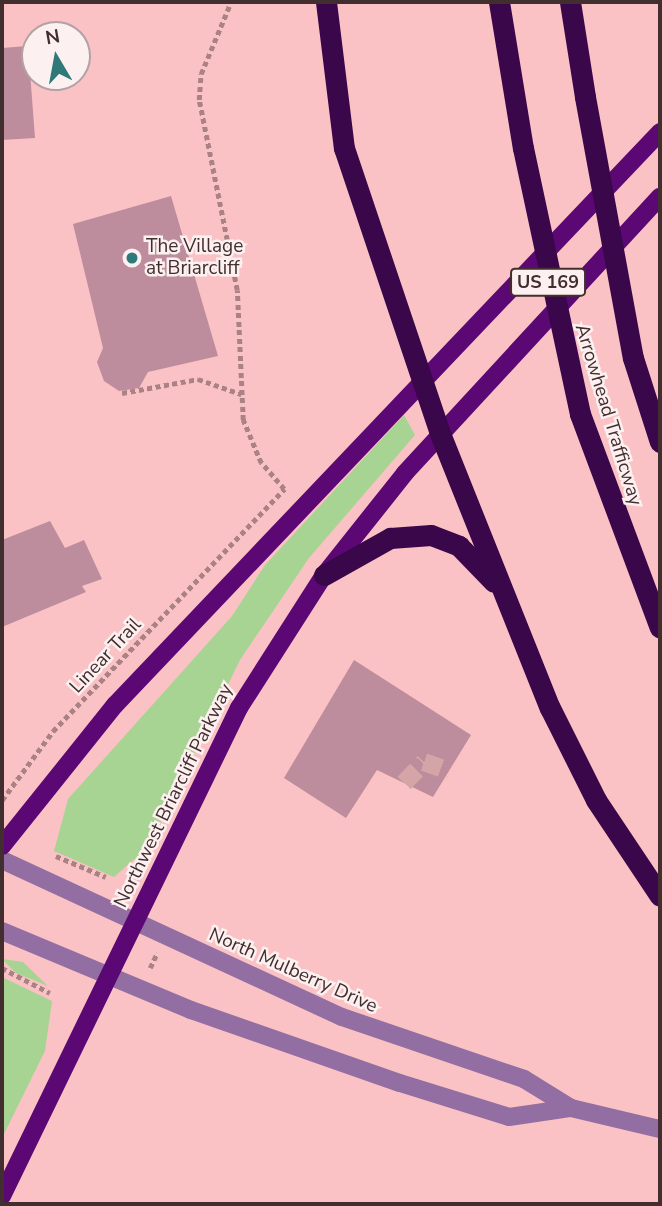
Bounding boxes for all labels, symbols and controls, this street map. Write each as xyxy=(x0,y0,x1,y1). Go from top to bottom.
north arrow xyxy=(21,21,91,91)
text: N xyxy=(43,23,62,51)
place label: The Village at Briarcliff xyxy=(146,236,243,280)
marker: The Village at Briarcliff xyxy=(124,250,140,266)
road number: US 169 xyxy=(510,268,586,296)
street label: Arrowhead Trafficway xyxy=(570,322,646,508)
street label: Linear Trail xyxy=(66,614,146,698)
street label: Northwest Briarcliff Parkway xyxy=(110,681,238,911)
street label: North Mulberry Drive xyxy=(205,924,381,1018)

